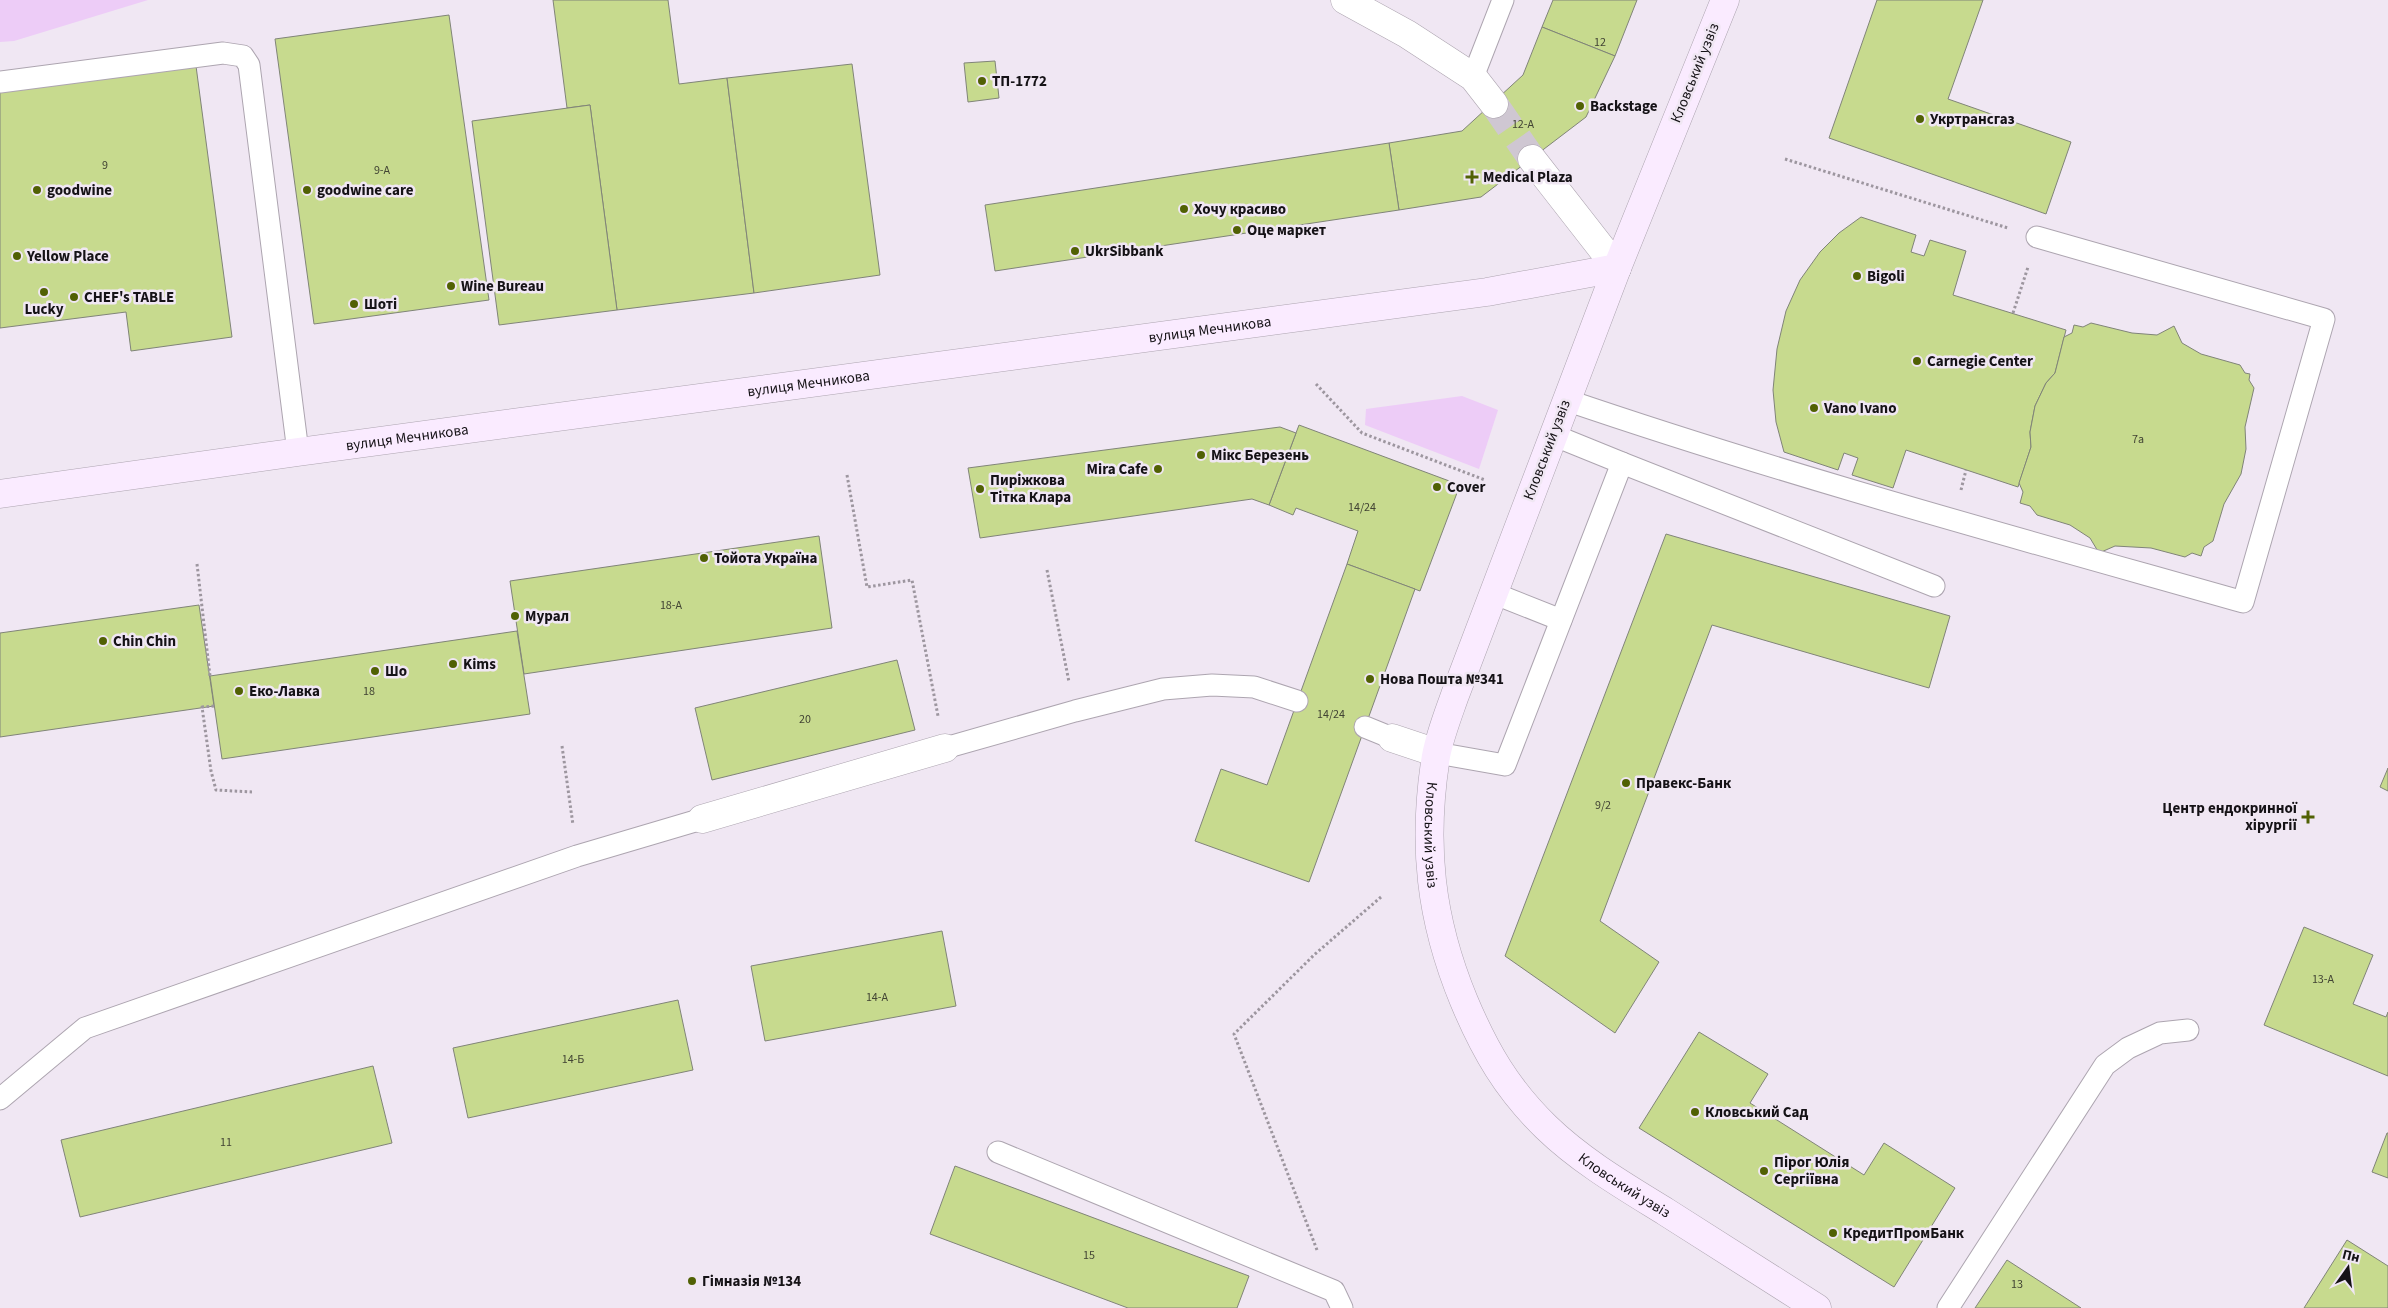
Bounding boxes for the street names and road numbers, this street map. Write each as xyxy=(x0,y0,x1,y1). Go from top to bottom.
street label: Кловський узвіз xyxy=(1665,20,1725,126)
street label: вулиця Мечникова xyxy=(1147,311,1272,348)
street label: вулиця Мечникова xyxy=(746,365,871,402)
street label: Кловський узвіз xyxy=(1518,397,1576,503)
street label: вулиця Мечникова xyxy=(344,419,470,456)
street label: Кловський узвіз xyxy=(1419,781,1443,889)
street label: Кловський узвіз xyxy=(1574,1148,1675,1223)

